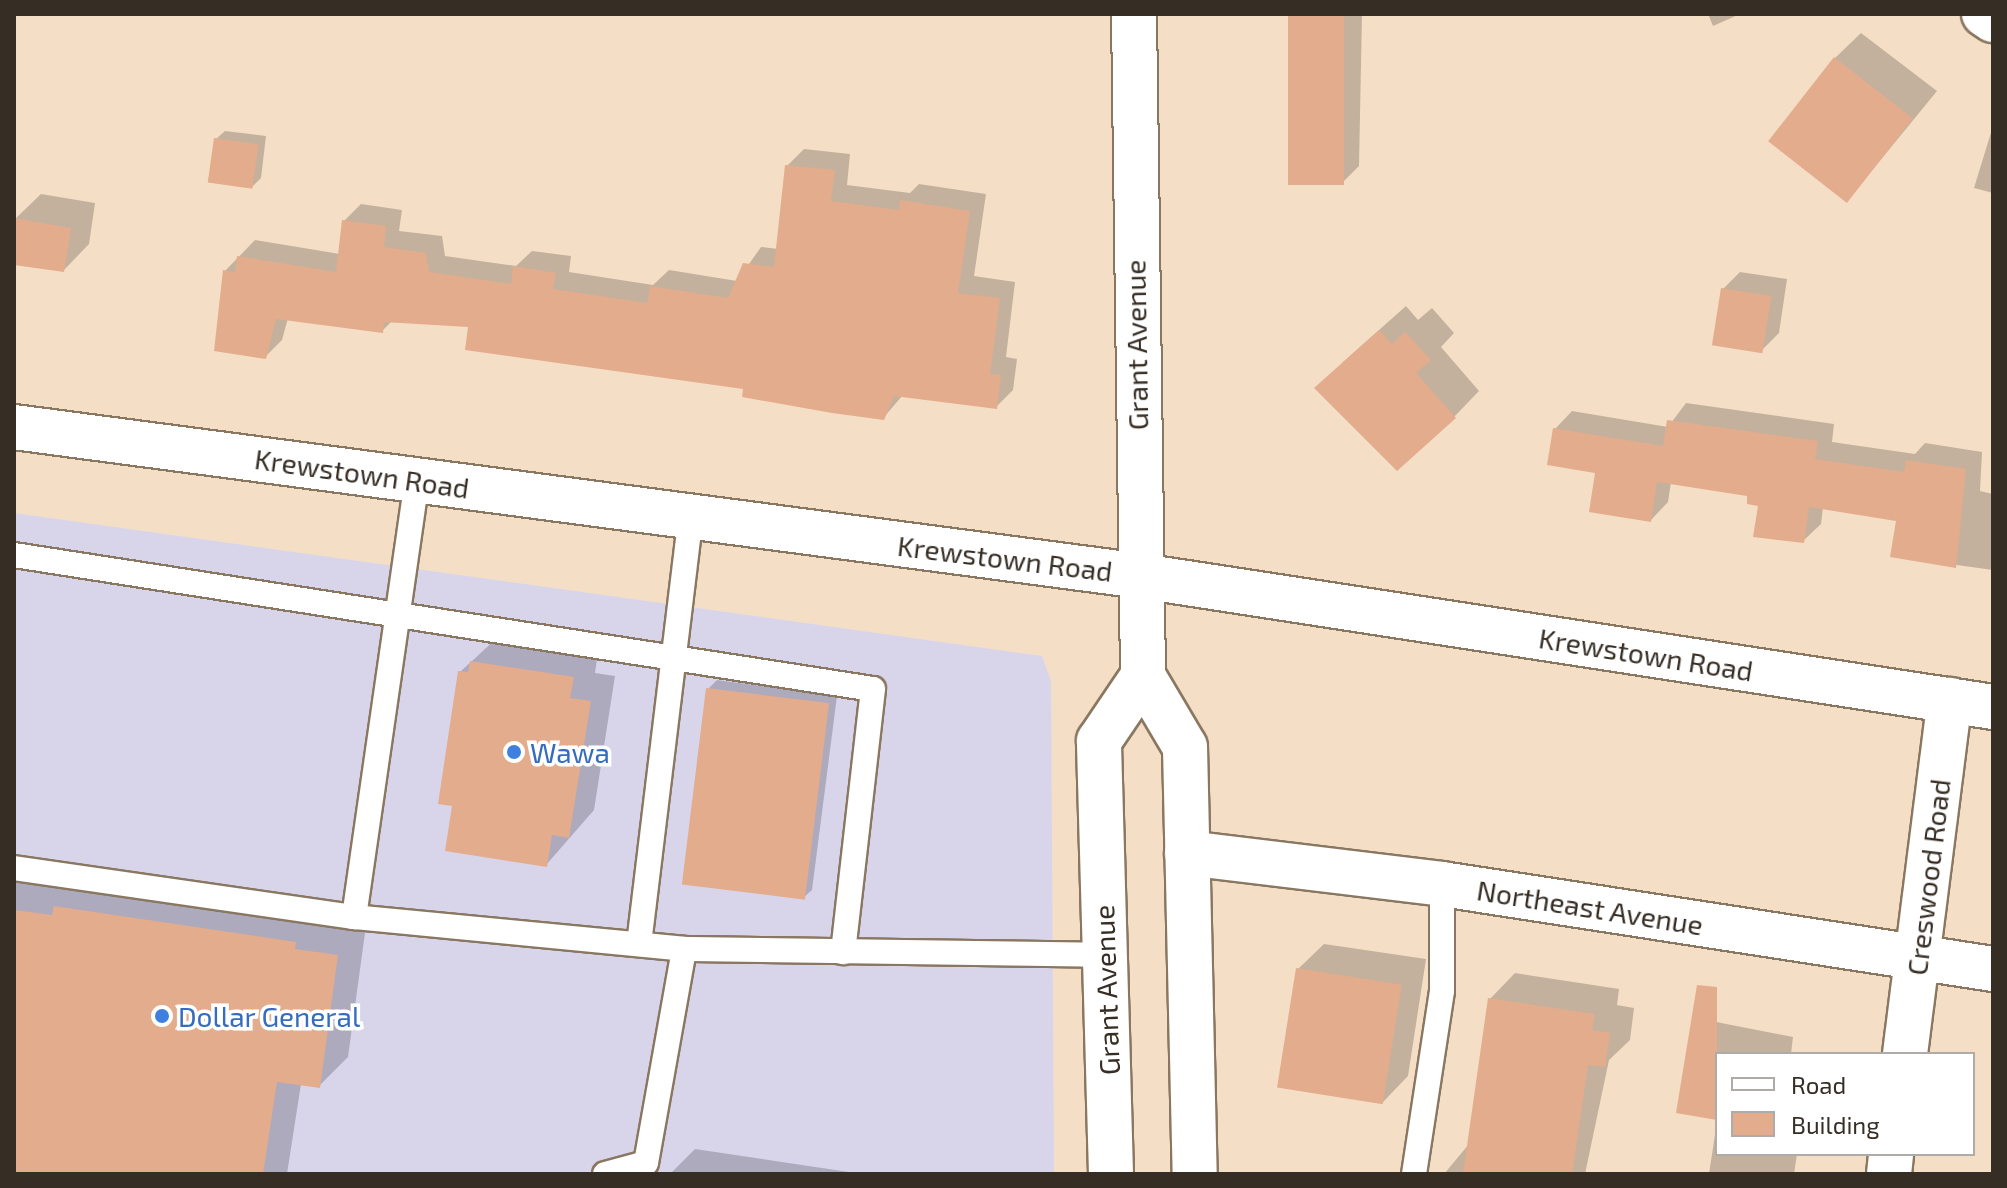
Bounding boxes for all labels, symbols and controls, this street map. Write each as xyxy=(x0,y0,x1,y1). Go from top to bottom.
street label: Grant Avenue xyxy=(1118,259,1154,431)
street label: Krewstown Road xyxy=(253,441,471,505)
street label: Krewstown Road xyxy=(896,528,1114,588)
street label: Krewstown Road xyxy=(1537,620,1755,688)
place label: Wawa xyxy=(530,735,610,769)
marker: Wawa xyxy=(505,743,523,761)
street label: Creswood Road xyxy=(1899,777,1957,977)
street label: Northeast Avenue xyxy=(1474,872,1706,942)
street label: Grant Avenue xyxy=(1086,904,1126,1076)
place label: Dollar General xyxy=(178,999,361,1033)
marker: Dollar General xyxy=(153,1007,171,1025)
legend xyxy=(1715,1052,1975,1156)
text: Road xyxy=(1791,1070,1846,1099)
text: Building xyxy=(1791,1110,1880,1139)

